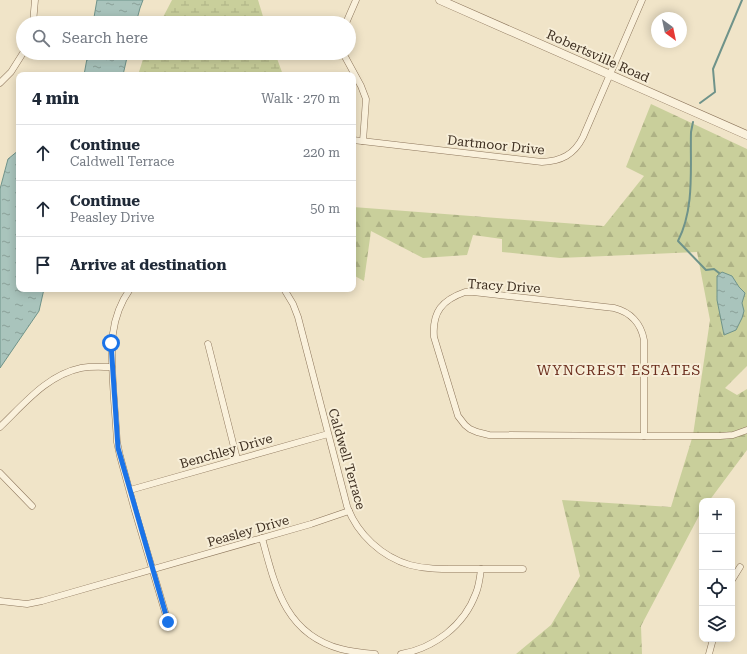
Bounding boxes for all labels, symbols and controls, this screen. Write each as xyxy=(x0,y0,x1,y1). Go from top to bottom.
north arrow xyxy=(651,12,687,48)
search box xyxy=(16,16,356,60)
icon: search xyxy=(30,27,52,49)
street label: Robertsville Road xyxy=(544,27,652,86)
text: Search here xyxy=(62,29,148,47)
text: 4 min xyxy=(32,88,79,108)
text: Walk · 270 m xyxy=(261,91,340,106)
street label: Dartmoor Drive xyxy=(447,132,545,158)
text: Continue xyxy=(70,136,140,154)
icon: ahead xyxy=(32,142,54,164)
text: 220 m xyxy=(303,145,340,160)
text: Caldwell Terrace xyxy=(70,154,174,169)
text: Continue xyxy=(70,192,140,210)
icon: ahead xyxy=(32,198,54,220)
text: 50 m xyxy=(310,201,340,216)
text: Peasley Drive xyxy=(70,210,154,225)
icon: arrive xyxy=(32,254,54,276)
text: Arrive at destination xyxy=(70,256,226,274)
street label: Tracy Drive xyxy=(467,276,541,296)
route start xyxy=(102,334,120,352)
district label: WYNCREST ESTATES xyxy=(537,362,701,378)
street label: Caldwell Terrace xyxy=(325,407,369,511)
street label: Benchley Drive xyxy=(178,431,274,471)
map controls xyxy=(699,498,735,642)
button: + xyxy=(699,498,735,534)
street label: Peasley Drive xyxy=(205,512,291,550)
button: − xyxy=(699,534,735,570)
button: locate xyxy=(699,570,735,606)
button: layers xyxy=(699,606,735,642)
route end xyxy=(159,613,177,631)

